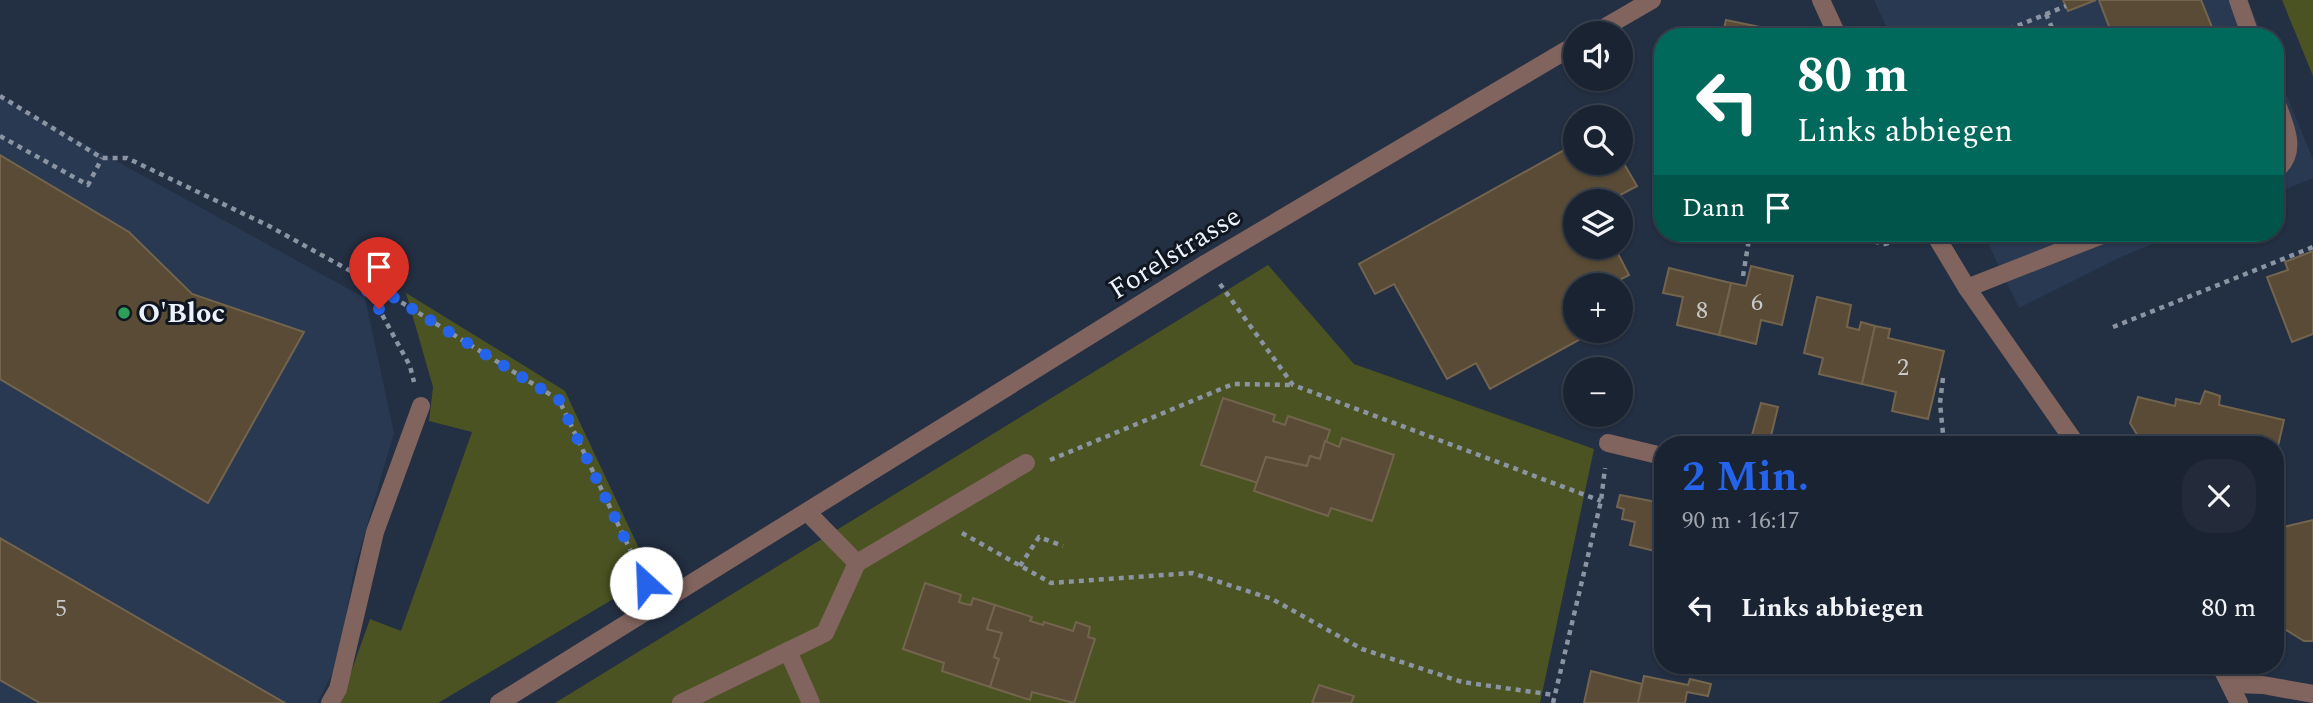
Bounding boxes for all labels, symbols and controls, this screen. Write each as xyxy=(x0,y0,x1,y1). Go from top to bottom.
map controls xyxy=(1563,21,1633,427)
button: sound xyxy=(1563,21,1633,91)
text: 80 m xyxy=(1797,39,1908,114)
icon: left xyxy=(1682,56,1773,147)
button: search xyxy=(1563,105,1633,175)
text: Links abbiegen xyxy=(1797,107,2013,156)
text: Dann xyxy=(1682,188,1745,228)
button: layers xyxy=(1563,189,1633,259)
icon: arrive xyxy=(1759,189,1797,227)
street label: Forelstrasse xyxy=(1100,195,1250,311)
pin xyxy=(349,237,409,309)
icon: arrive xyxy=(360,248,398,286)
button: + xyxy=(1563,273,1633,343)
house number: 6 xyxy=(1751,285,1763,321)
place label: O'Bloc xyxy=(138,292,225,335)
house number: 8 xyxy=(1696,293,1708,329)
marker: O'Bloc xyxy=(116,305,132,321)
house number: 2 xyxy=(1897,350,1909,386)
button: − xyxy=(1563,357,1633,427)
text: 2 Min. xyxy=(1682,446,1809,509)
button: close xyxy=(2182,459,2256,533)
text: 90 m · 16:17 xyxy=(1682,504,1800,539)
position arrow xyxy=(609,546,683,620)
text: Links abbiegen xyxy=(1741,588,1924,628)
text: 80 m xyxy=(2201,588,2256,628)
icon: left xyxy=(1682,589,1720,627)
house number: 5 xyxy=(55,591,67,627)

